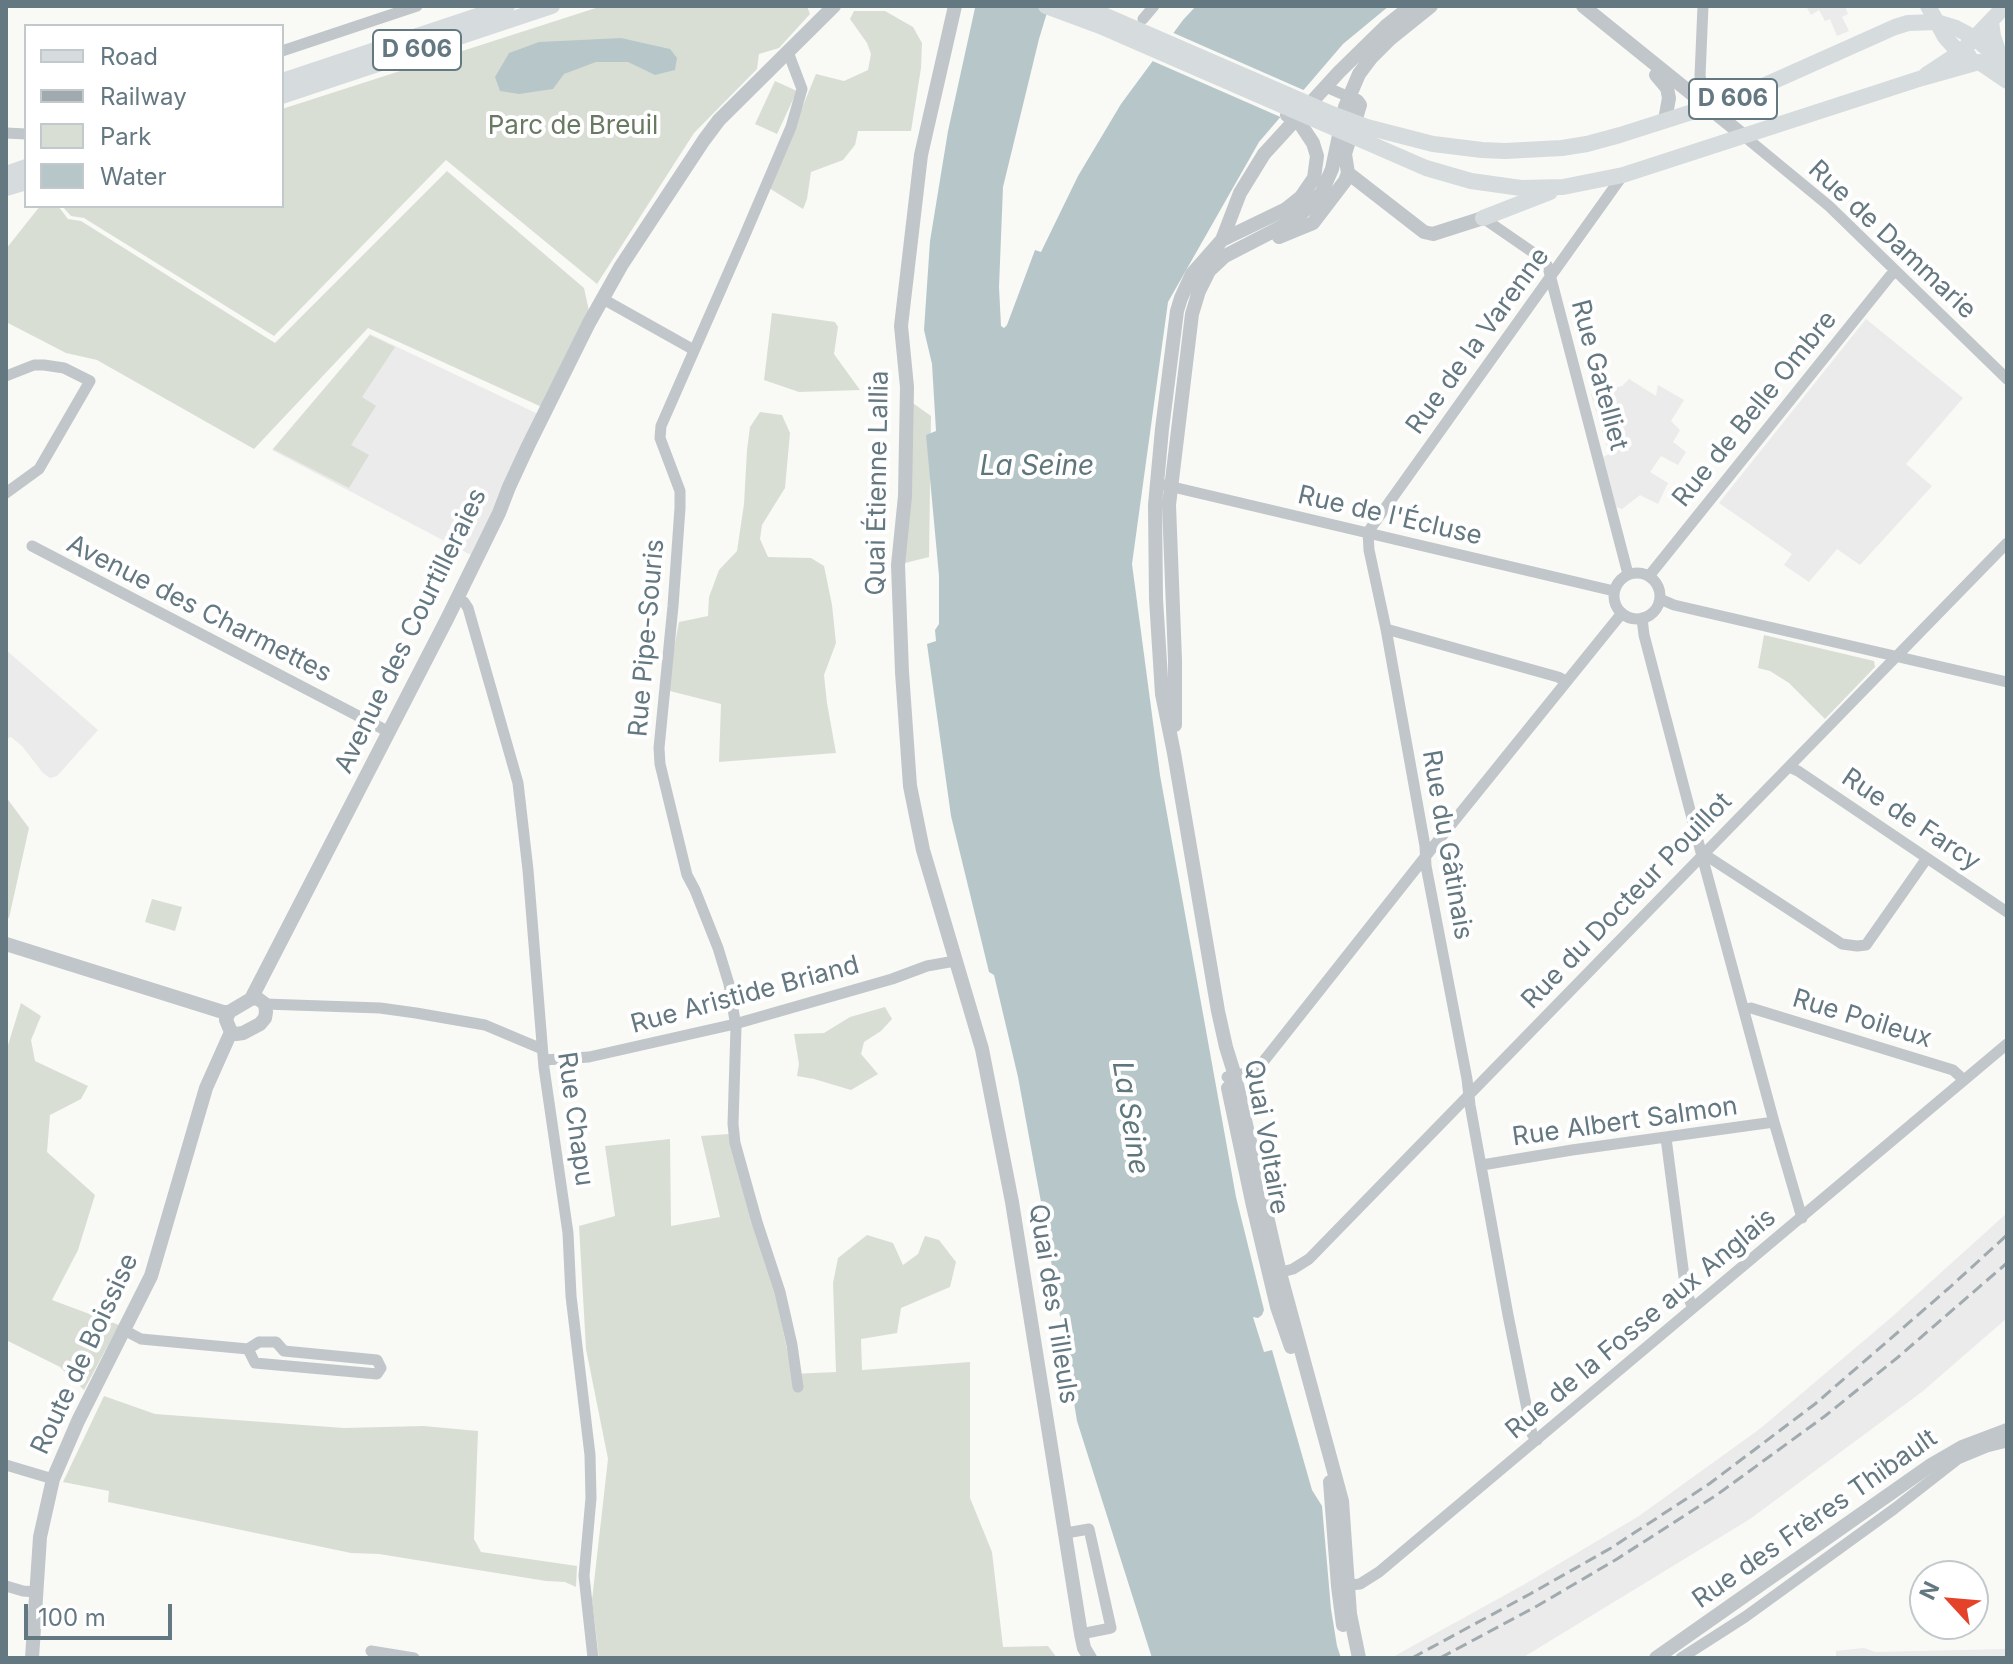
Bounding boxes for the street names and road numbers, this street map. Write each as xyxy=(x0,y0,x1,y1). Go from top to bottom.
road number: D 606 xyxy=(373,30,461,70)
road number: D 606 xyxy=(1689,79,1777,119)
street label: Rue de Dammarie xyxy=(1802,154,1982,326)
street label: Rue de la Varenne xyxy=(1400,242,1556,440)
street label: Rue Gatelliet xyxy=(1564,296,1634,454)
street label: Rue de Belle Ombre xyxy=(1666,305,1844,513)
street label: Quai Étienne Lallia xyxy=(860,370,896,596)
street label: Rue de l'Écluse xyxy=(1295,480,1485,552)
street label: Avenue des Courtilleraies xyxy=(328,483,494,779)
street label: Avenue des Charmettes xyxy=(61,529,337,689)
street label: Rue Pipe-Souris xyxy=(623,538,671,738)
street label: Rue du Gâtinais xyxy=(1415,748,1479,942)
street label: Rue de Farcy xyxy=(1836,762,1986,878)
street label: Rue du Docteur Pouillot xyxy=(1516,786,1738,1016)
street label: Rue Aristide Briand xyxy=(627,949,863,1041)
street label: Rue Poileux xyxy=(1789,983,1935,1055)
street label: Rue Chapu xyxy=(550,1050,600,1188)
street label: Quai Voltaire xyxy=(1237,1057,1295,1217)
street label: Rue Albert Salmon xyxy=(1510,1091,1740,1153)
street label: Quai des Tilleuls xyxy=(1022,1202,1084,1406)
street label: Rue de la Fosse aux Anglais xyxy=(1500,1202,1782,1446)
street label: Route de Boissise xyxy=(25,1249,145,1459)
street label: Rue des Frères Thibault xyxy=(1687,1423,1943,1615)

